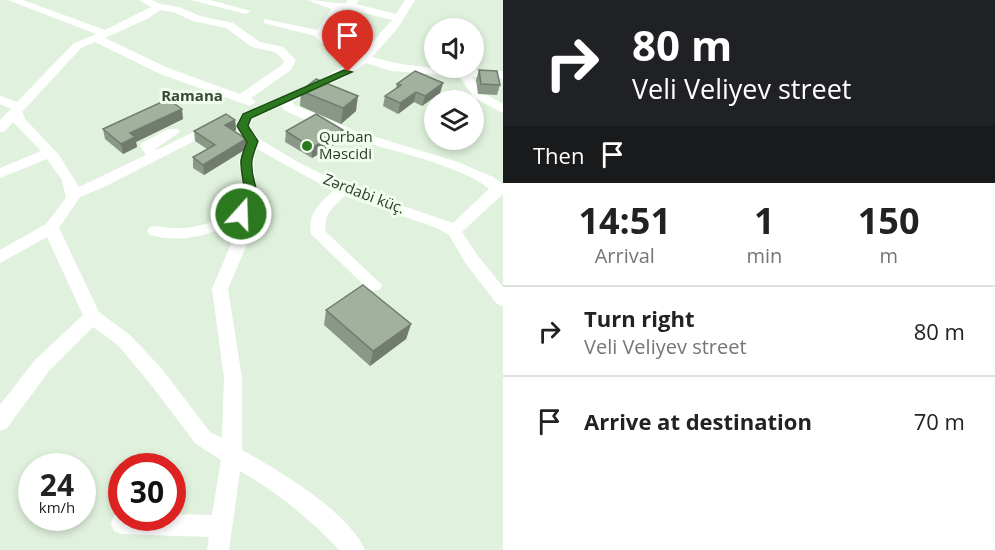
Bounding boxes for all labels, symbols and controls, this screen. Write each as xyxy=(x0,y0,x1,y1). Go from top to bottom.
pin xyxy=(322,10,373,72)
text: 80 m xyxy=(632,16,732,73)
map controls xyxy=(424,18,484,150)
button: sound xyxy=(424,18,484,78)
icon: arrive xyxy=(331,19,364,52)
icon: right xyxy=(533,24,611,102)
text: Veli Veliyev street xyxy=(632,70,851,107)
district label: Ramana xyxy=(161,85,223,105)
button: layers xyxy=(424,90,484,150)
place label: Qurban Məscidi xyxy=(319,126,373,163)
icon: arrive xyxy=(596,138,629,171)
marker: Qurban Məscidi xyxy=(300,139,314,153)
text: Then xyxy=(533,140,584,170)
street label: Zərdabi küç. xyxy=(321,168,408,218)
position arrow xyxy=(209,182,273,246)
text: 14:51 xyxy=(578,196,671,245)
text: 1 xyxy=(754,196,775,245)
text: 150 xyxy=(858,196,920,245)
text: Arrival xyxy=(595,242,655,269)
text: min xyxy=(746,242,782,269)
text: m xyxy=(879,242,898,269)
text: Turn right xyxy=(584,303,695,333)
icon: right xyxy=(533,315,566,348)
text: 80 m xyxy=(914,316,965,346)
text: Veli Veliyev street xyxy=(584,333,747,360)
icon: arrive xyxy=(533,405,566,438)
text: Arrive at destination xyxy=(584,406,812,436)
text: 70 m xyxy=(914,406,965,436)
speed limit sign: 30 xyxy=(108,453,186,531)
text: 24 xyxy=(40,464,74,505)
text: km/h xyxy=(39,497,75,517)

